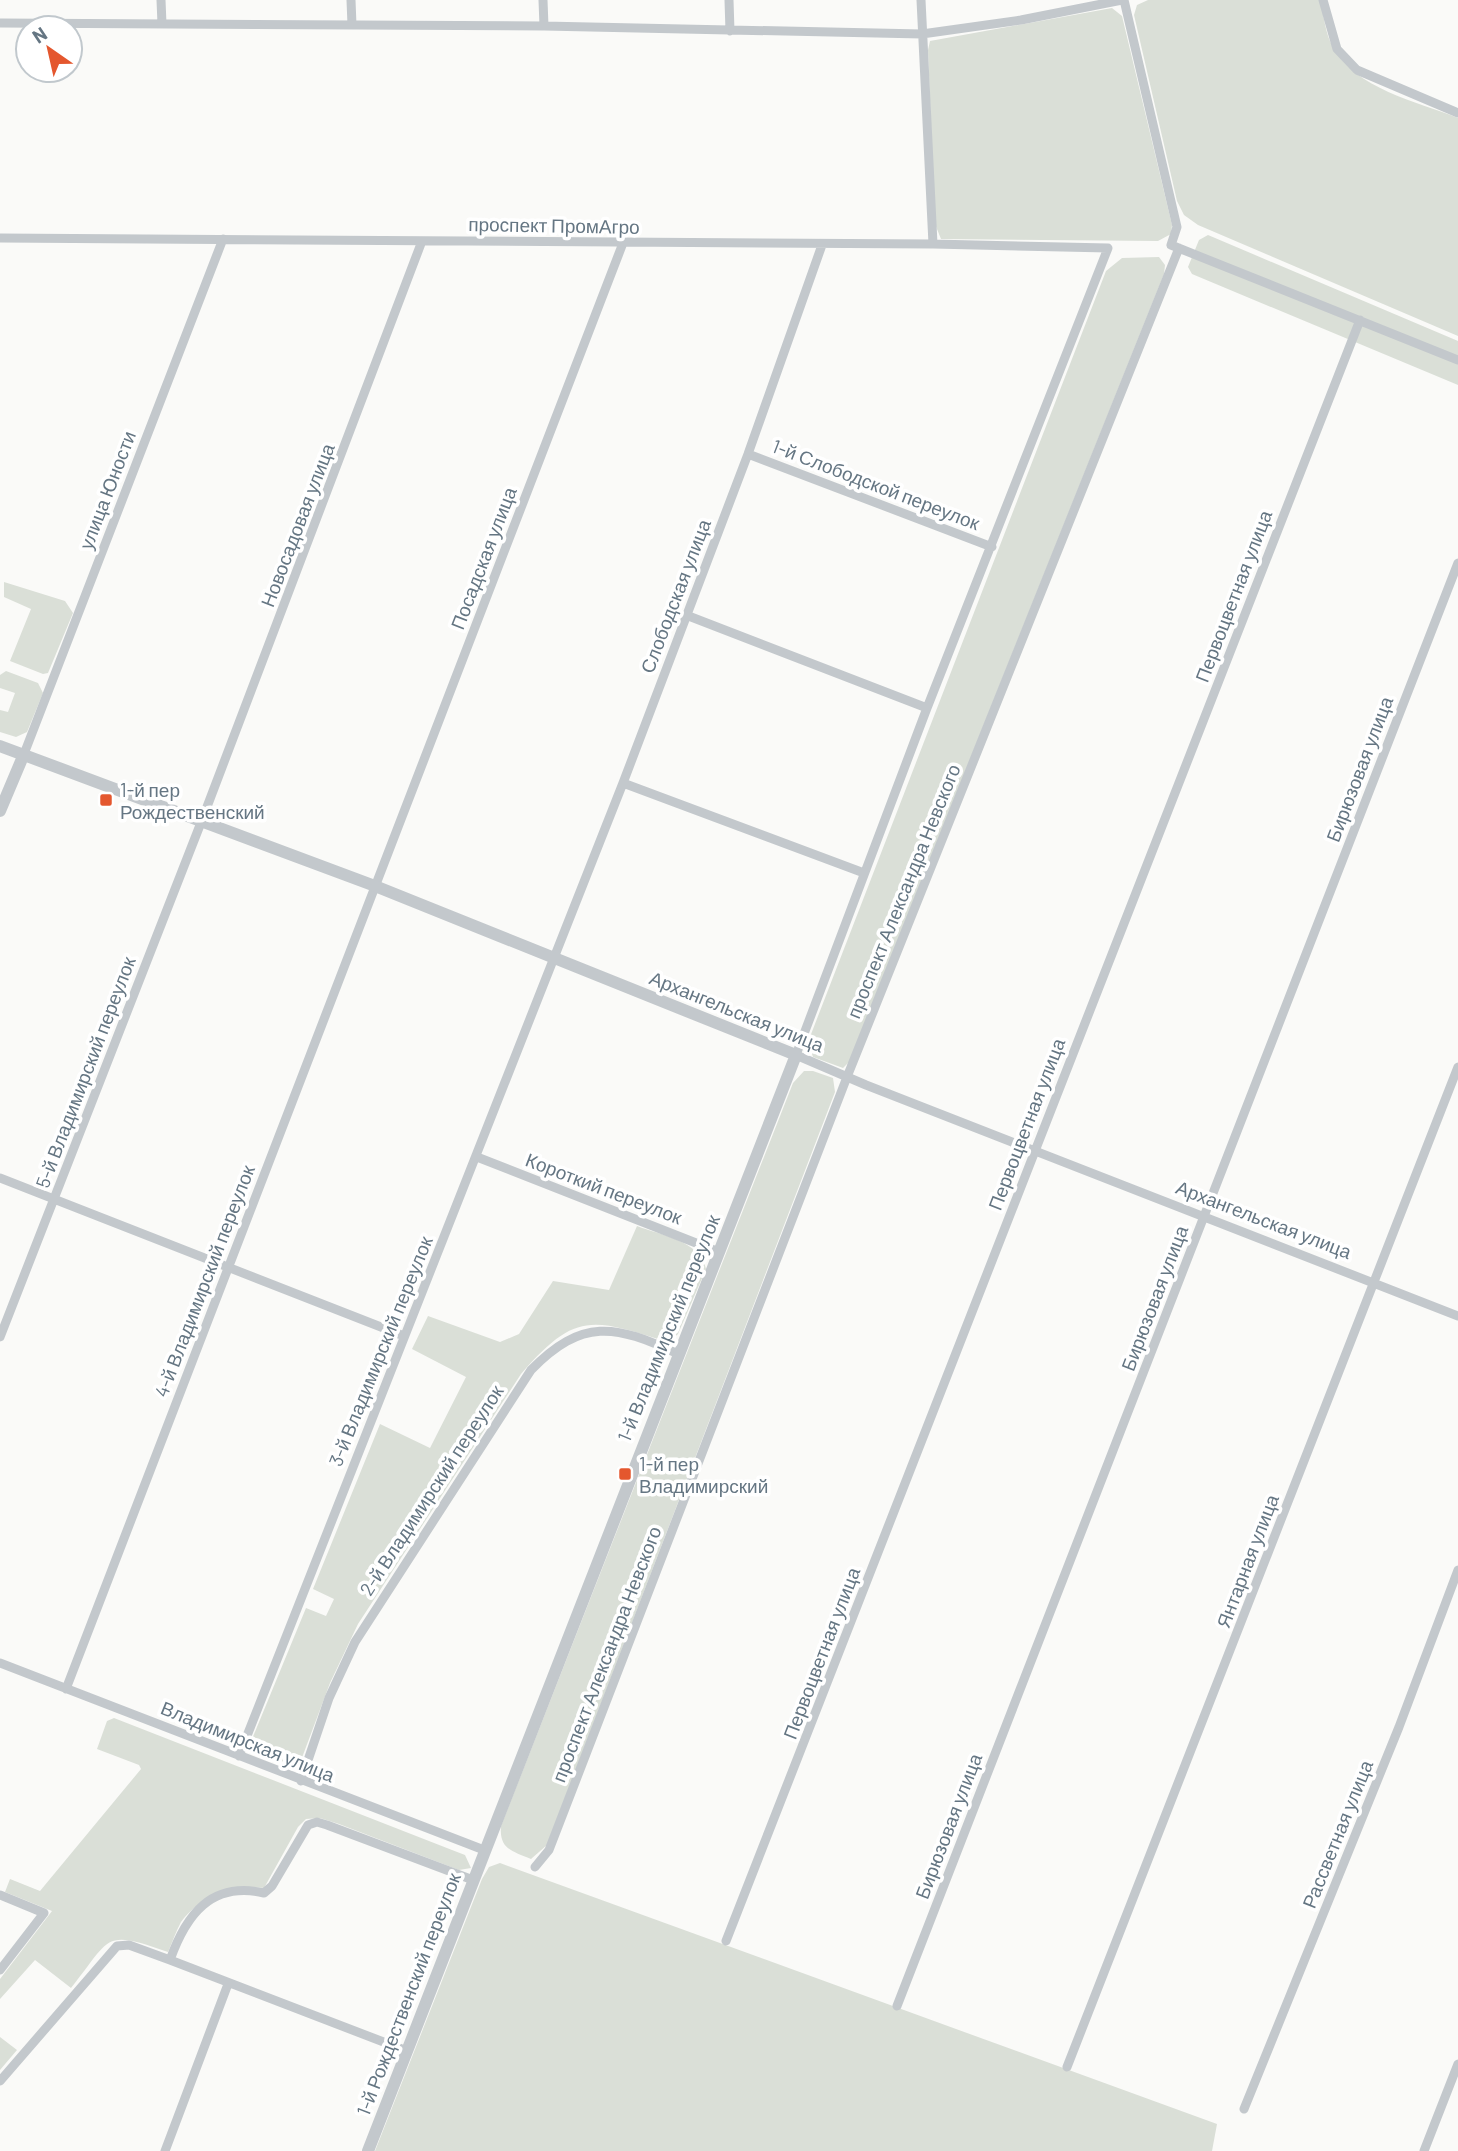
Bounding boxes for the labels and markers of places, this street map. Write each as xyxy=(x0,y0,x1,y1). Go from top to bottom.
place label: 1-й пер Рождественский xyxy=(120,778,265,823)
marker: 1-й пер Рождественский xyxy=(98,792,114,808)
place label: 1-й пер Владимирский xyxy=(639,1452,768,1497)
marker: 1-й пер Владимирский xyxy=(617,1466,633,1482)

